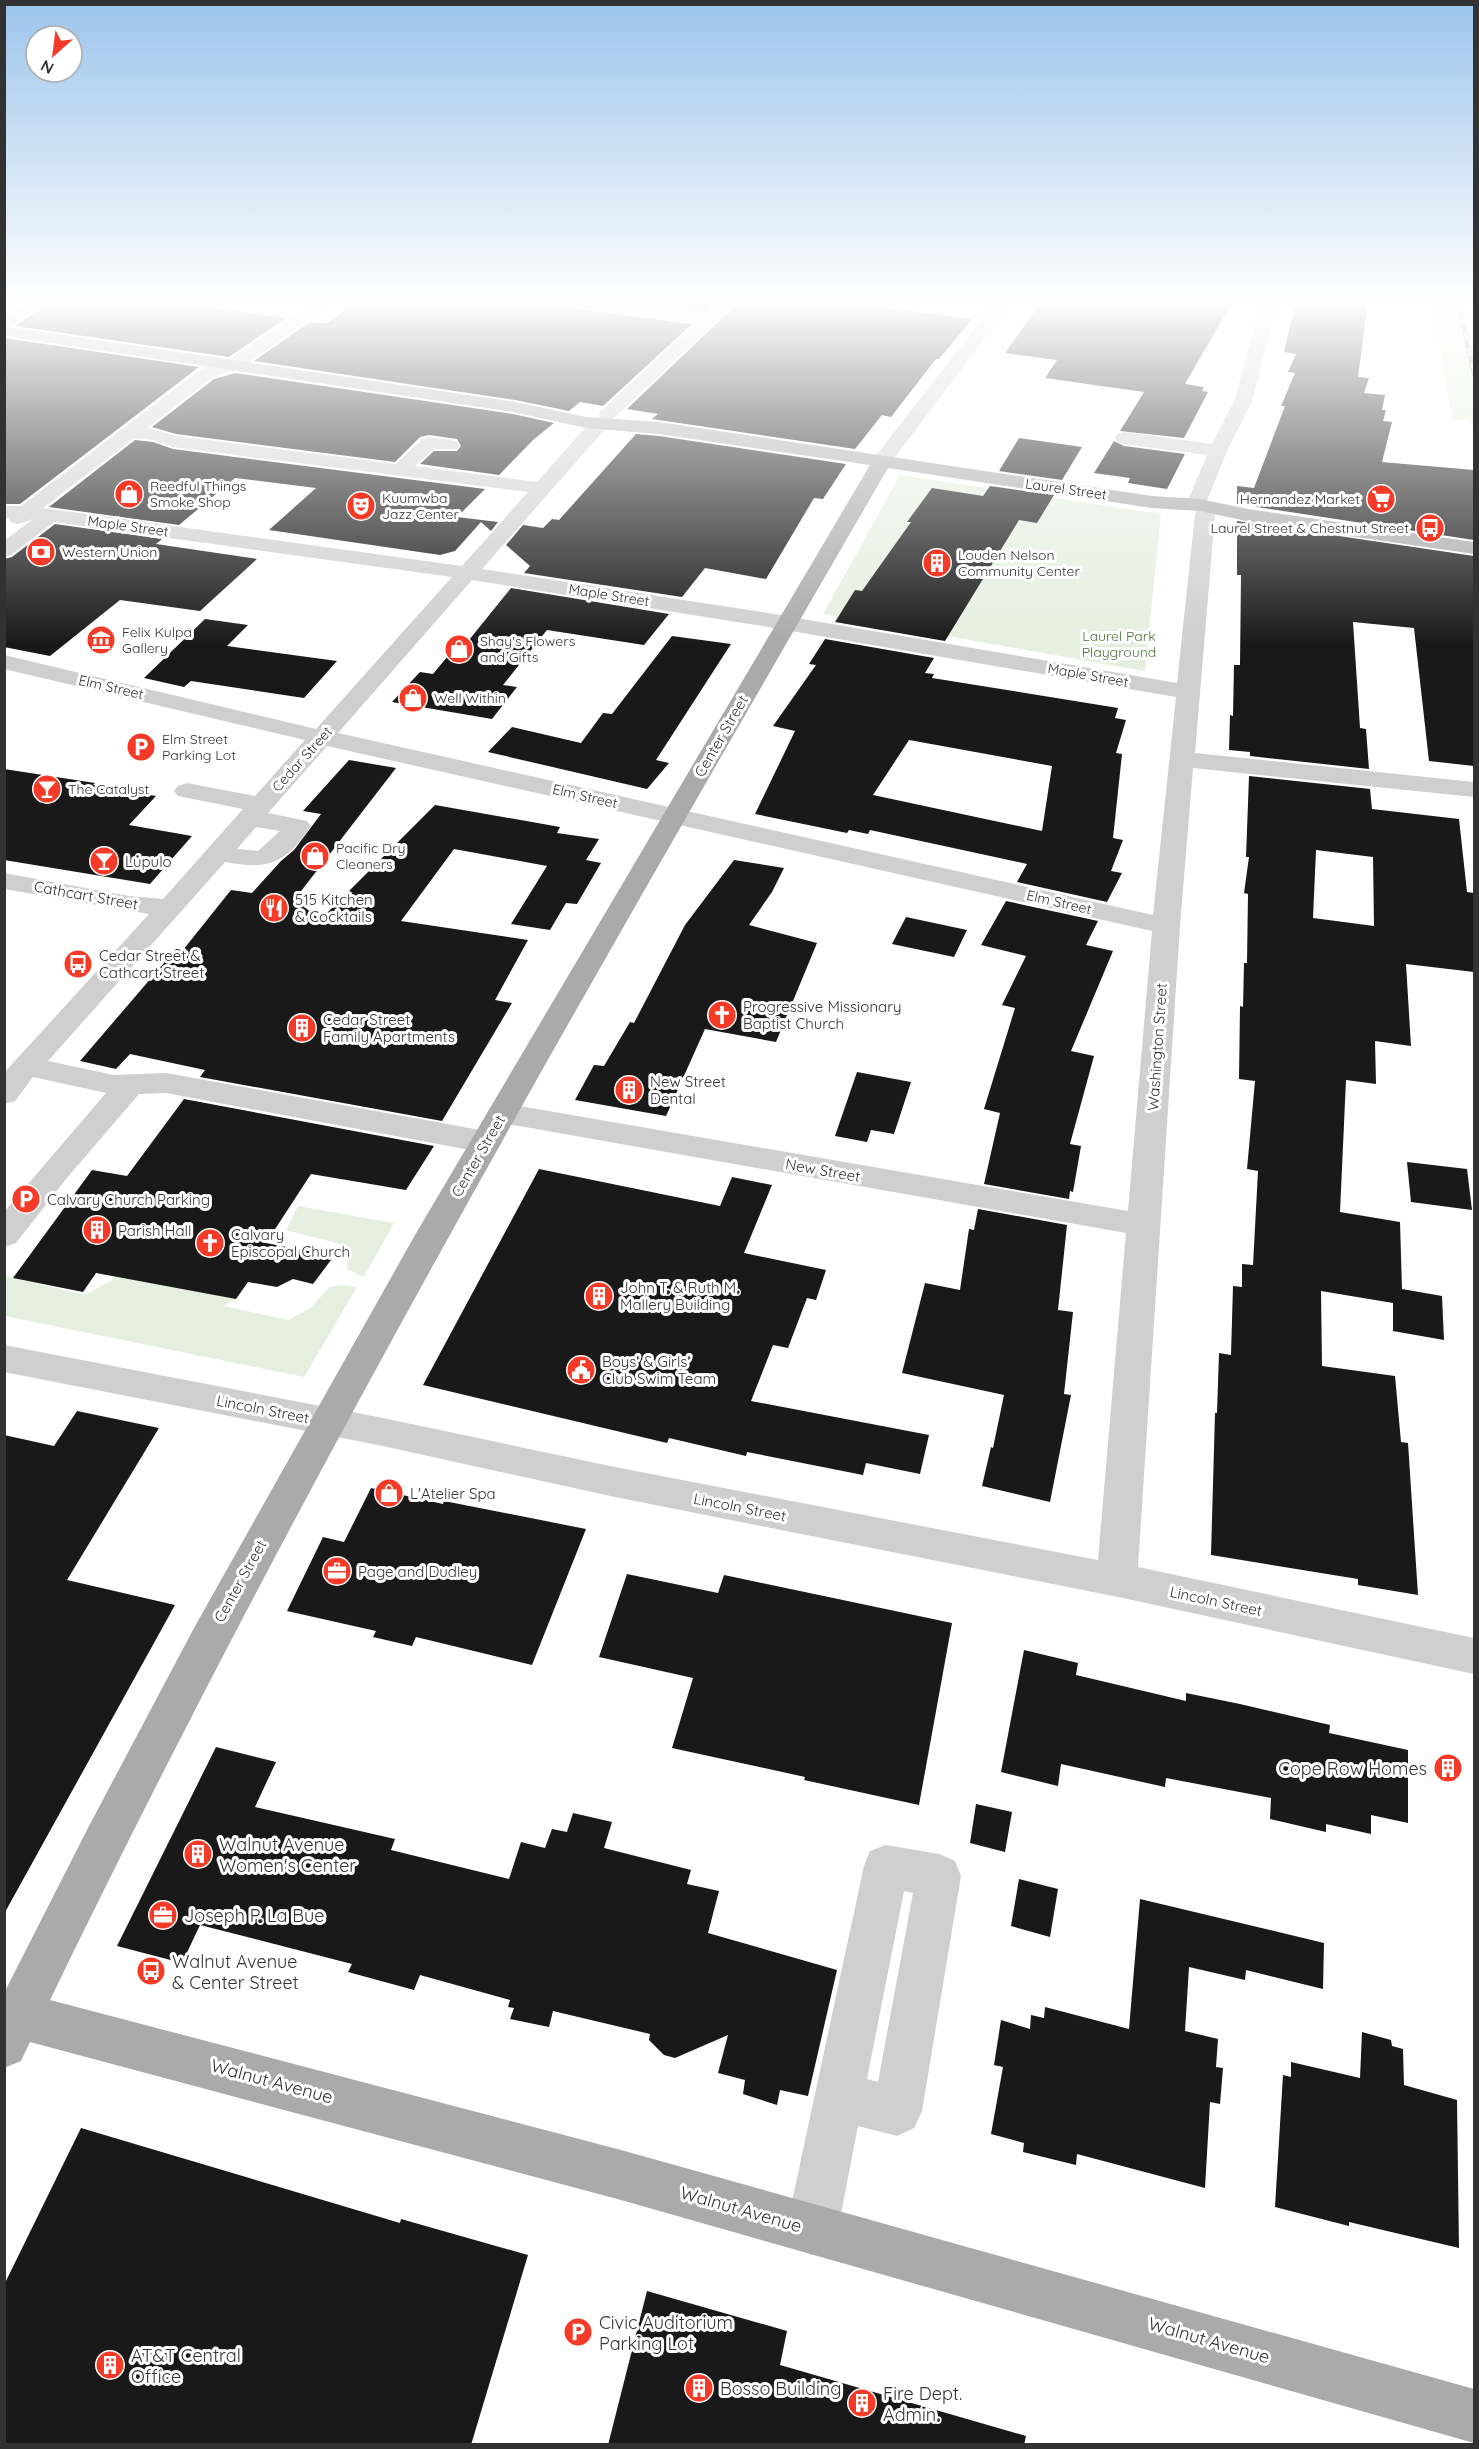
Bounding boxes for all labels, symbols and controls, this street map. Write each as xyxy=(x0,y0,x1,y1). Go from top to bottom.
north arrow xyxy=(24,24,84,84)
text: N xyxy=(37,56,57,79)
street label: Laurel Street xyxy=(1024,474,1108,504)
place label: Reedful Things Smoke Shop xyxy=(150,477,246,511)
shop icon: Reedful Things Smoke Shop xyxy=(113,478,145,510)
supermarket icon: Hernandez Market xyxy=(1365,483,1397,515)
place label: Kuumwba Jazz Center xyxy=(382,489,459,523)
theatre icon: Kuumwba Jazz Center xyxy=(345,490,377,522)
place label: Hernandez Market xyxy=(1240,490,1360,508)
street label: Maple Street xyxy=(86,511,170,541)
bus stop icon: Laurel Street & Chestnut Street xyxy=(1414,512,1446,544)
place label: Laurel Street & Chestnut Street xyxy=(1211,519,1409,537)
bank icon: Western Union xyxy=(25,536,57,568)
place label: Western Union xyxy=(62,543,157,561)
place label: Louden Nelson Community Center xyxy=(958,546,1080,580)
building icon: Louden Nelson Community Center xyxy=(921,547,953,579)
street label: Maple Street xyxy=(567,580,651,610)
place label: Felix Kulpa Gallery xyxy=(122,623,192,657)
museum icon: Felix Kulpa Gallery xyxy=(85,624,117,656)
park label: Laurel Park Playground xyxy=(1082,627,1156,661)
place label: Shay's Flowers and Gifts xyxy=(480,632,575,666)
shop icon: Shay's Flowers and Gifts xyxy=(443,633,475,665)
street label: Maple Street xyxy=(1046,659,1130,691)
street label: Elm Street xyxy=(77,671,145,703)
shop icon: Well Within xyxy=(397,682,429,714)
place label: Well Within xyxy=(434,689,506,707)
street label: Center Street xyxy=(690,692,752,780)
street label: Cedar Street xyxy=(268,723,336,795)
place label: Elm Street Parking Lot xyxy=(162,730,236,764)
parking icon: Elm Street Parking Lot xyxy=(125,731,157,763)
bar icon: The Catalyst xyxy=(31,773,63,805)
place label: The Catalyst xyxy=(68,780,149,798)
street label: Elm Street xyxy=(551,780,619,812)
place label: Pacific Dry Cleaners xyxy=(336,839,406,873)
shop icon: Pacific Dry Cleaners xyxy=(299,840,331,872)
bar icon: Lúpulo xyxy=(88,845,120,877)
place label: Lúpulo xyxy=(125,852,172,871)
street label: Cathcart Street xyxy=(32,877,140,913)
street label: Elm Street xyxy=(1025,886,1093,918)
place label: 515 Kitchen & Cocktails xyxy=(295,890,373,926)
restaurant icon: 515 Kitchen & Cocktails xyxy=(258,892,290,924)
place label: Cedar Street & Cathcart Street xyxy=(99,946,204,982)
bus stop icon: Cedar Street & Cathcart Street xyxy=(62,948,94,980)
street label: Washington Street xyxy=(1143,982,1171,1112)
place label: Progressive Missionary Baptist Church xyxy=(743,997,901,1033)
church icon: Progressive Missionary Baptist Church xyxy=(706,999,738,1031)
place label: Cedar Street Family Apartments xyxy=(323,1010,455,1046)
building icon: Cedar Street Family Apartments xyxy=(286,1012,318,1044)
place label: New Street Dental xyxy=(650,1072,726,1108)
building icon: New Street Dental xyxy=(613,1074,645,1106)
street label: Center Street xyxy=(447,1112,509,1200)
street label: New Street xyxy=(784,1154,862,1186)
parking icon: Calvary Church Parking xyxy=(10,1183,42,1215)
place label: Calvary Church Parking xyxy=(47,1190,210,1209)
building icon: Parish Hall xyxy=(81,1214,113,1246)
place label: Parish Hall xyxy=(118,1221,191,1240)
place label: Calvary Episcopal Church xyxy=(231,1225,350,1261)
church icon: Calvary Episcopal Church xyxy=(194,1227,226,1259)
place label: John T. & Ruth M. Mallery Building xyxy=(620,1278,739,1314)
building icon: John T. & Ruth M. Mallery Building xyxy=(583,1280,615,1312)
place label: Boys' & Girls' Club Swim Team xyxy=(602,1352,716,1388)
public building icon: Boys' & Girls' Club Swim Team xyxy=(565,1354,597,1386)
street label: Lincoln Street xyxy=(215,1391,311,1427)
shop icon: L'Atelier Spa xyxy=(373,1477,405,1509)
place label: L'Atelier Spa xyxy=(410,1484,496,1503)
street label: Lincoln Street xyxy=(692,1489,788,1525)
street label: Center Street xyxy=(210,1536,270,1626)
office icon: Page and Dudley xyxy=(321,1555,353,1587)
place label: Page and Dudley xyxy=(358,1562,477,1581)
street label: Lincoln Street xyxy=(1168,1582,1264,1620)
building icon: Cope Row Homes xyxy=(1432,1752,1464,1784)
place label: Cope Row Homes xyxy=(1278,1757,1427,1780)
place label: Walnut Avenue Women's Center xyxy=(219,1833,356,1877)
building icon: Walnut Avenue Women's Center xyxy=(182,1838,214,1870)
office icon: Joseph P. La Bue xyxy=(147,1899,179,1931)
place label: Joseph P. La Bue xyxy=(184,1904,324,1927)
place label: Walnut Avenue & Center Street xyxy=(172,1950,299,1994)
bus stop icon: Walnut Avenue & Center Street xyxy=(135,1955,167,1987)
street label: Walnut Avenue xyxy=(208,2054,336,2108)
street label: Walnut Avenue xyxy=(678,2181,804,2237)
place label: Civic Auditorium Parking Lot xyxy=(599,2311,733,2355)
street label: Walnut Avenue xyxy=(1146,2312,1272,2368)
parking icon: Civic Auditorium Parking Lot xyxy=(562,2316,594,2348)
place label: AT&T Central Office xyxy=(131,2344,241,2388)
building icon: AT&T Central Office xyxy=(94,2349,126,2381)
building icon: Bosso Building xyxy=(683,2372,715,2404)
place label: Bosso Building xyxy=(720,2377,841,2400)
place label: Fire Dept. Admin. xyxy=(883,2382,962,2426)
building icon: Fire Dept. Admin. xyxy=(846,2387,878,2419)

